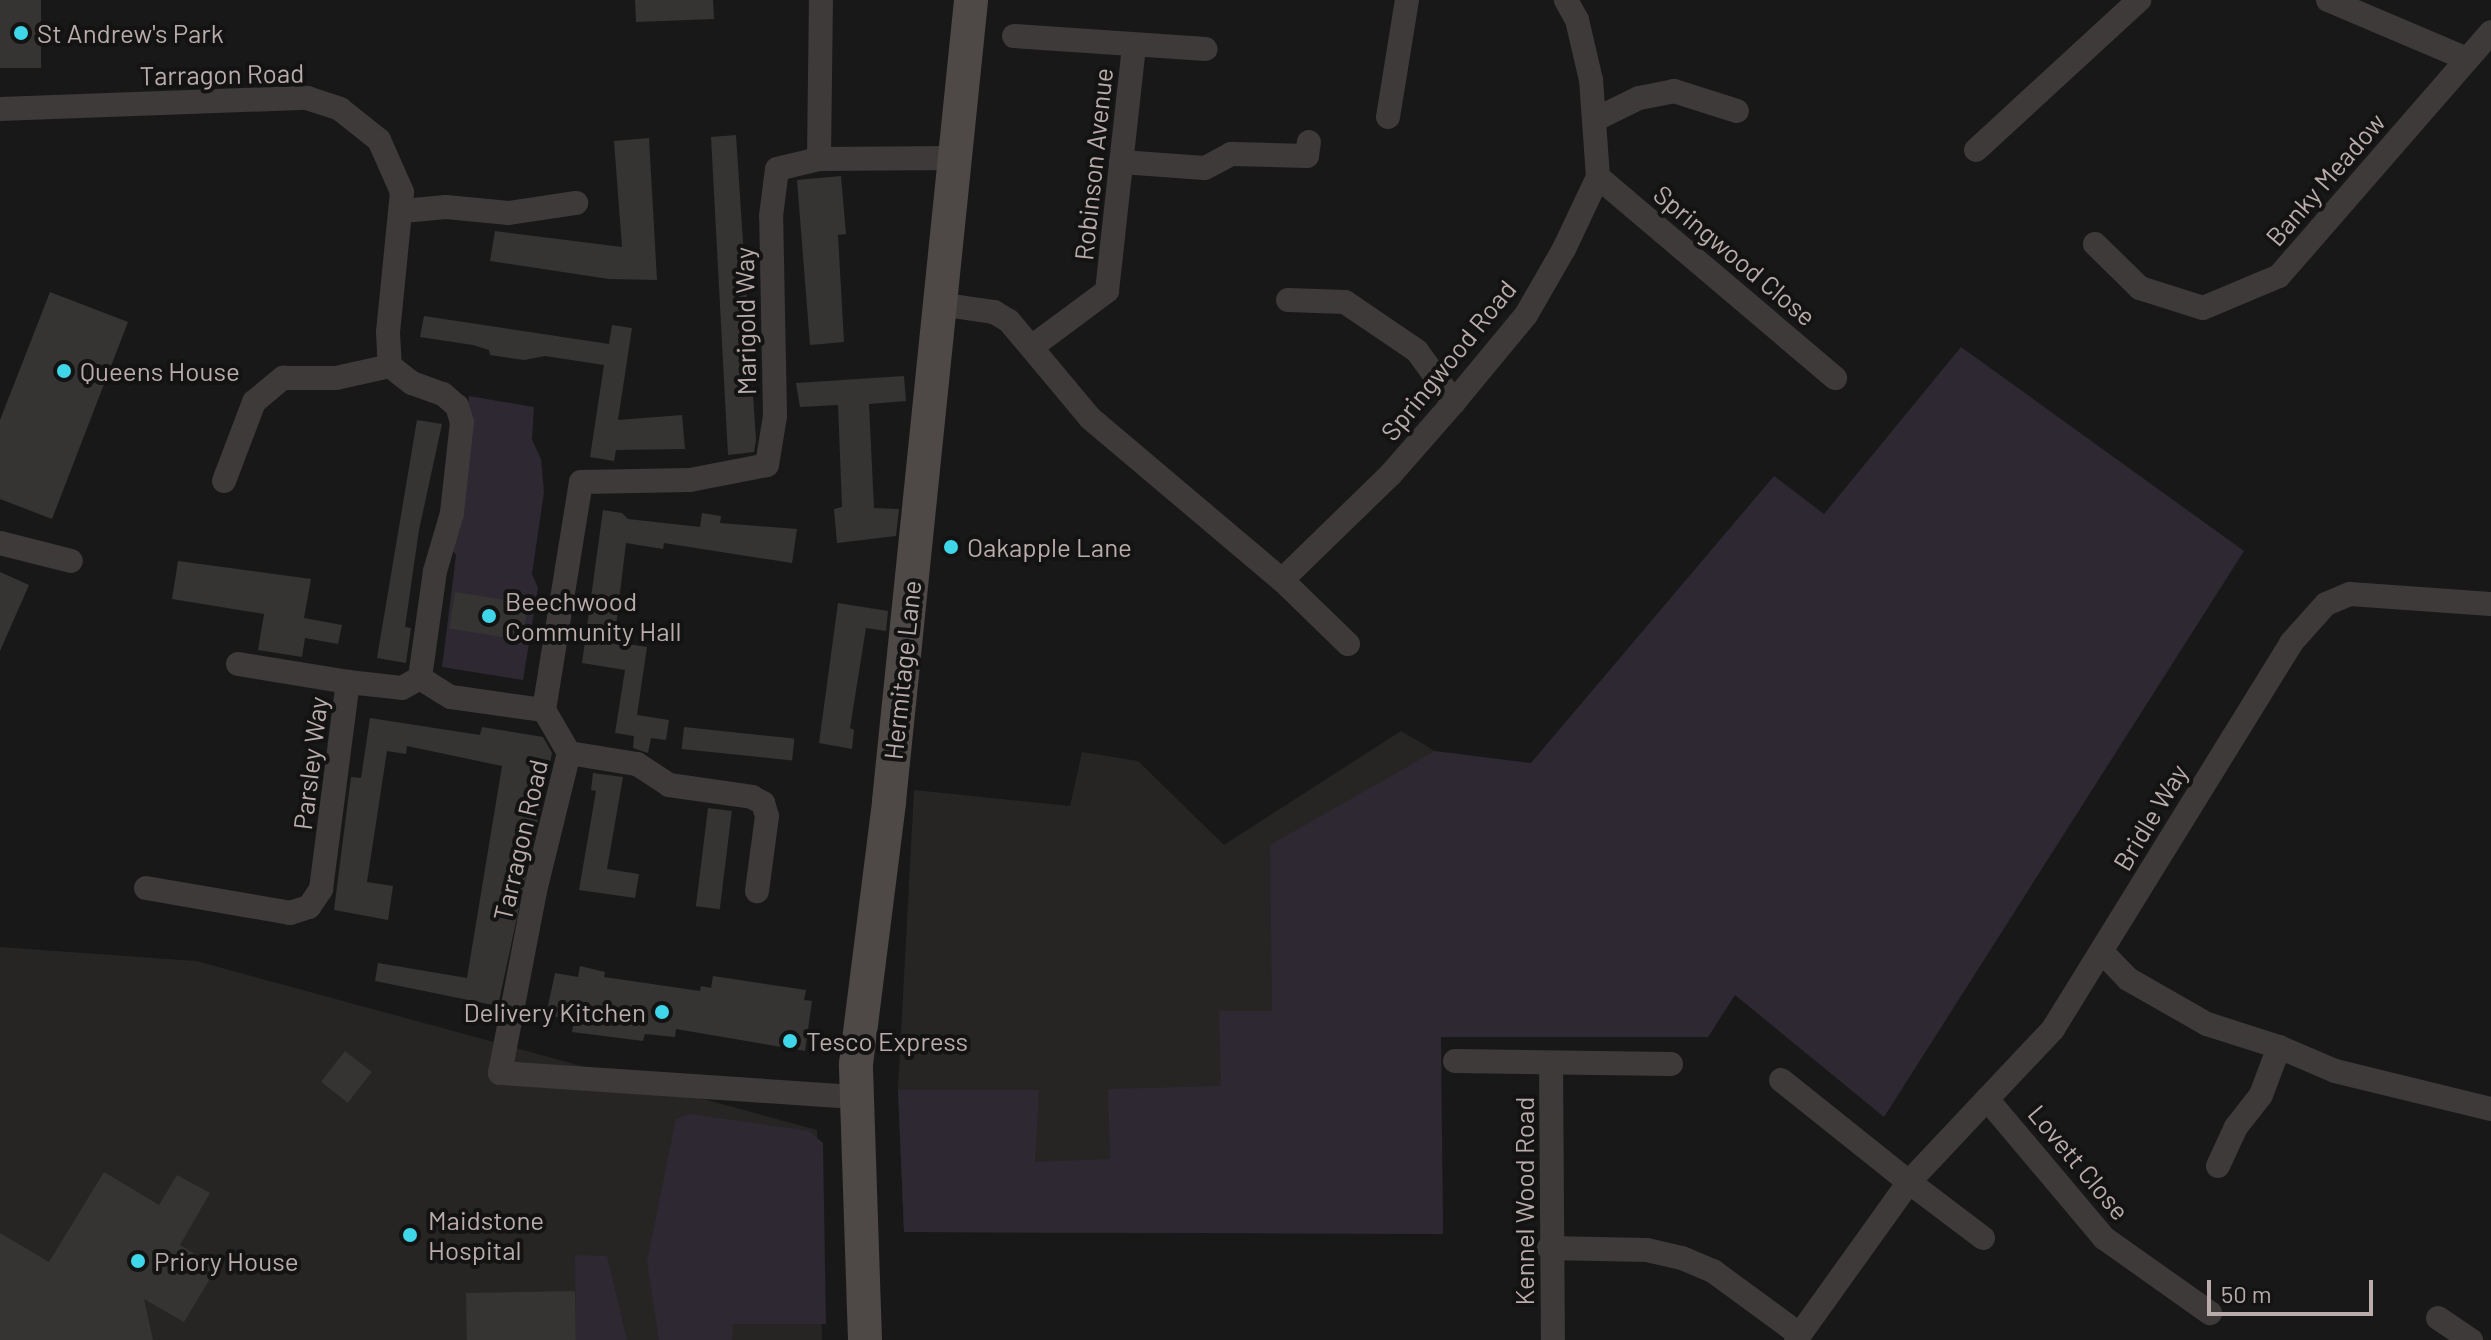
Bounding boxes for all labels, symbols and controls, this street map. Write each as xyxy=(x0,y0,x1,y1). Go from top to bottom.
place label: St Andrew's Park xyxy=(37,17,224,49)
marker: St Andrew's Park xyxy=(12,24,30,42)
street label: Tarragon Road xyxy=(139,57,305,91)
street label: Robinson Avenue xyxy=(1067,66,1119,262)
street label: Banky Meadow xyxy=(2259,106,2391,252)
street label: Springwood Close xyxy=(1648,178,1822,332)
street label: Marigold Way xyxy=(728,247,762,395)
street label: Springwood Road xyxy=(1374,274,1522,446)
place label: Queens House xyxy=(80,355,240,387)
marker: Queens House xyxy=(55,362,73,380)
place label: Oakapple Lane xyxy=(967,531,1132,563)
marker: Oakapple Lane xyxy=(942,538,960,556)
street label: Hermitage Lane xyxy=(877,579,927,761)
place label: Beechwood Community Hall xyxy=(505,585,681,646)
marker: Beechwood Community Hall xyxy=(480,607,498,625)
street label: Parsley Way xyxy=(286,695,334,831)
street label: Tarragon Road xyxy=(486,756,554,924)
street label: Bridle Way xyxy=(2106,758,2194,876)
place label: Delivery Kitchen xyxy=(464,996,646,1028)
marker: Delivery Kitchen xyxy=(653,1003,671,1021)
place label: Tesco Express xyxy=(806,1025,968,1057)
marker: Tesco Express xyxy=(781,1032,799,1050)
street label: Kennel Wood Road xyxy=(1508,1096,1540,1306)
street label: Lovett Close xyxy=(2022,1098,2136,1226)
place label: Maidstone Hospital xyxy=(428,1204,544,1266)
marker: Maidstone Hospital xyxy=(399,1224,421,1246)
place label: Priory House xyxy=(154,1245,299,1277)
marker: Priory House xyxy=(129,1252,147,1270)
scale bar xyxy=(2211,1264,2377,1314)
text: 50 m xyxy=(2221,1279,2272,1308)

